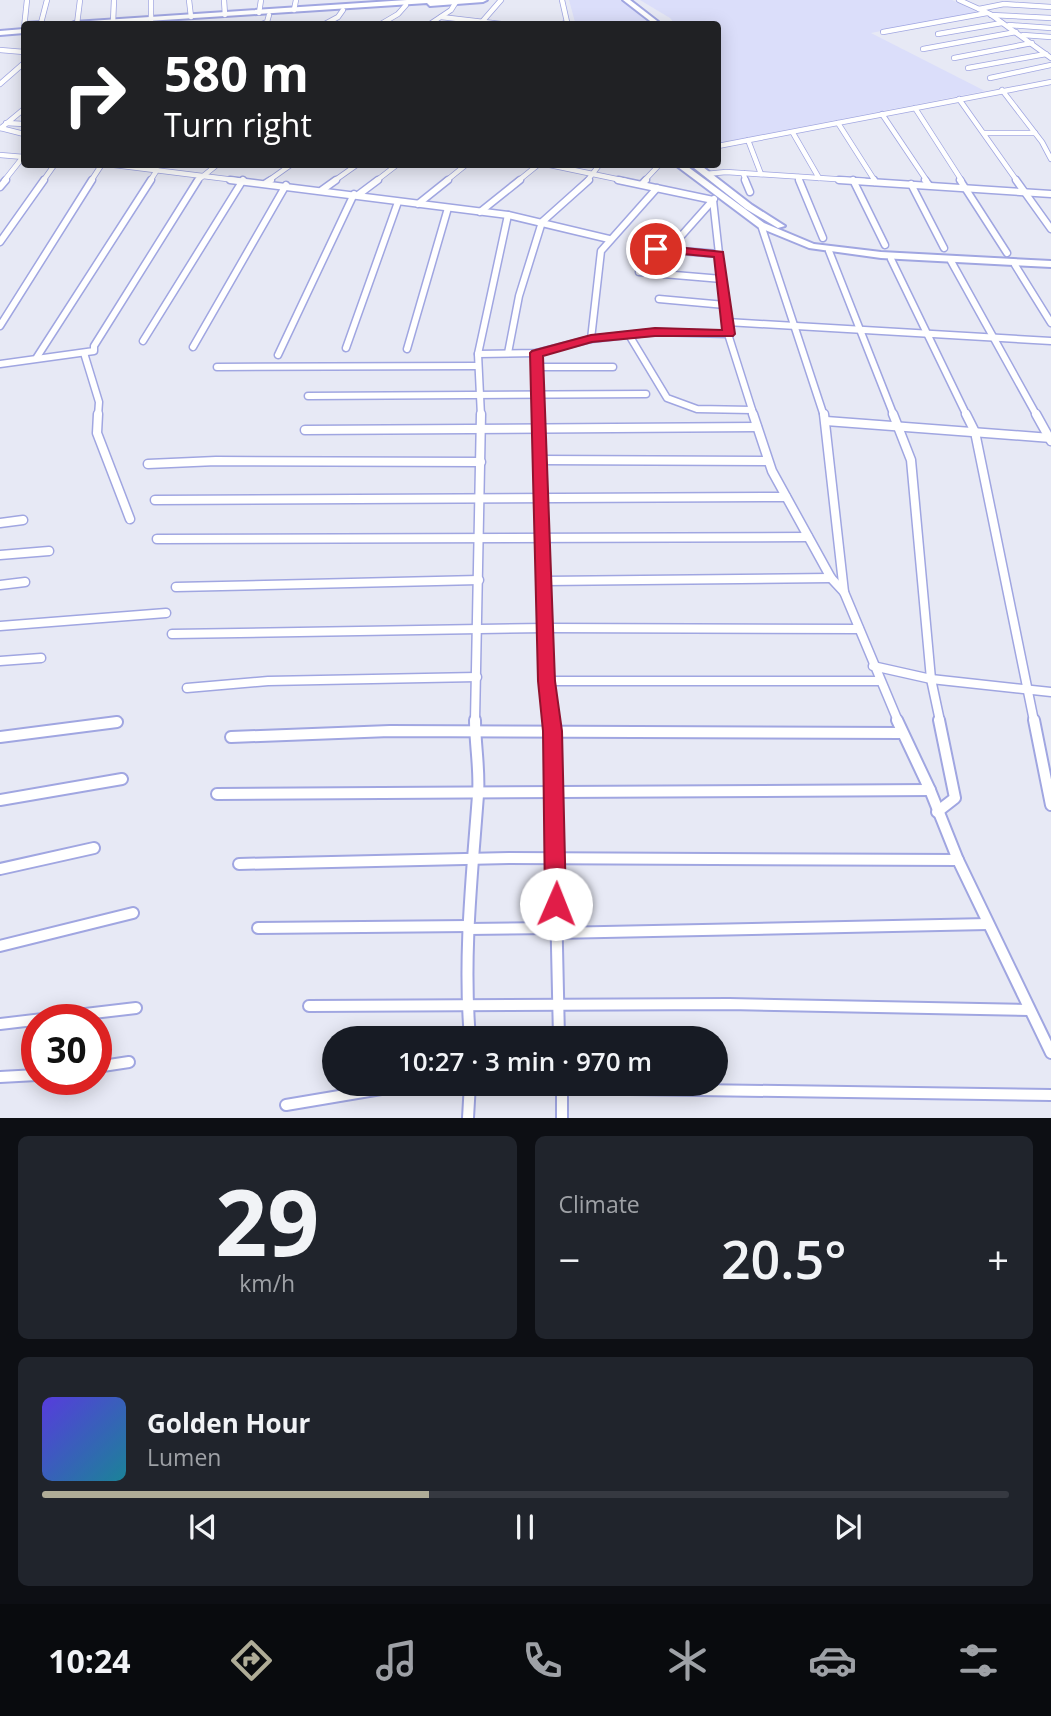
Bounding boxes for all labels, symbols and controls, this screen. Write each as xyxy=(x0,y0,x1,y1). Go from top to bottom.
text: 580 m xyxy=(164,40,309,106)
icon: right xyxy=(49,49,140,140)
text: Turn right xyxy=(164,103,312,146)
pin xyxy=(626,219,686,279)
icon: arrive xyxy=(637,230,675,268)
position arrow xyxy=(519,867,593,941)
speed limit sign: 30 xyxy=(21,1004,112,1095)
text: 10:27 · 3 min · 970 m xyxy=(398,1043,652,1079)
text: 29 xyxy=(215,1159,319,1283)
text: Climate xyxy=(559,1188,640,1220)
text: 20.5° xyxy=(721,1223,847,1294)
text: − xyxy=(559,1233,580,1285)
text: + xyxy=(987,1233,1009,1285)
text: km/h xyxy=(239,1267,295,1299)
text: Golden Hour xyxy=(147,1405,310,1441)
text: Lumen xyxy=(147,1441,221,1473)
icon: previous xyxy=(184,1508,222,1546)
icon: pause xyxy=(506,1508,544,1546)
icon: next xyxy=(829,1508,867,1546)
icon: directions xyxy=(227,1636,276,1685)
icon: music xyxy=(372,1636,421,1685)
icon: phone xyxy=(518,1636,567,1685)
icon: climate xyxy=(663,1636,712,1685)
icon: car xyxy=(808,1636,857,1685)
icon: filters xyxy=(954,1636,1003,1685)
text: 10:24 xyxy=(48,1639,131,1682)

